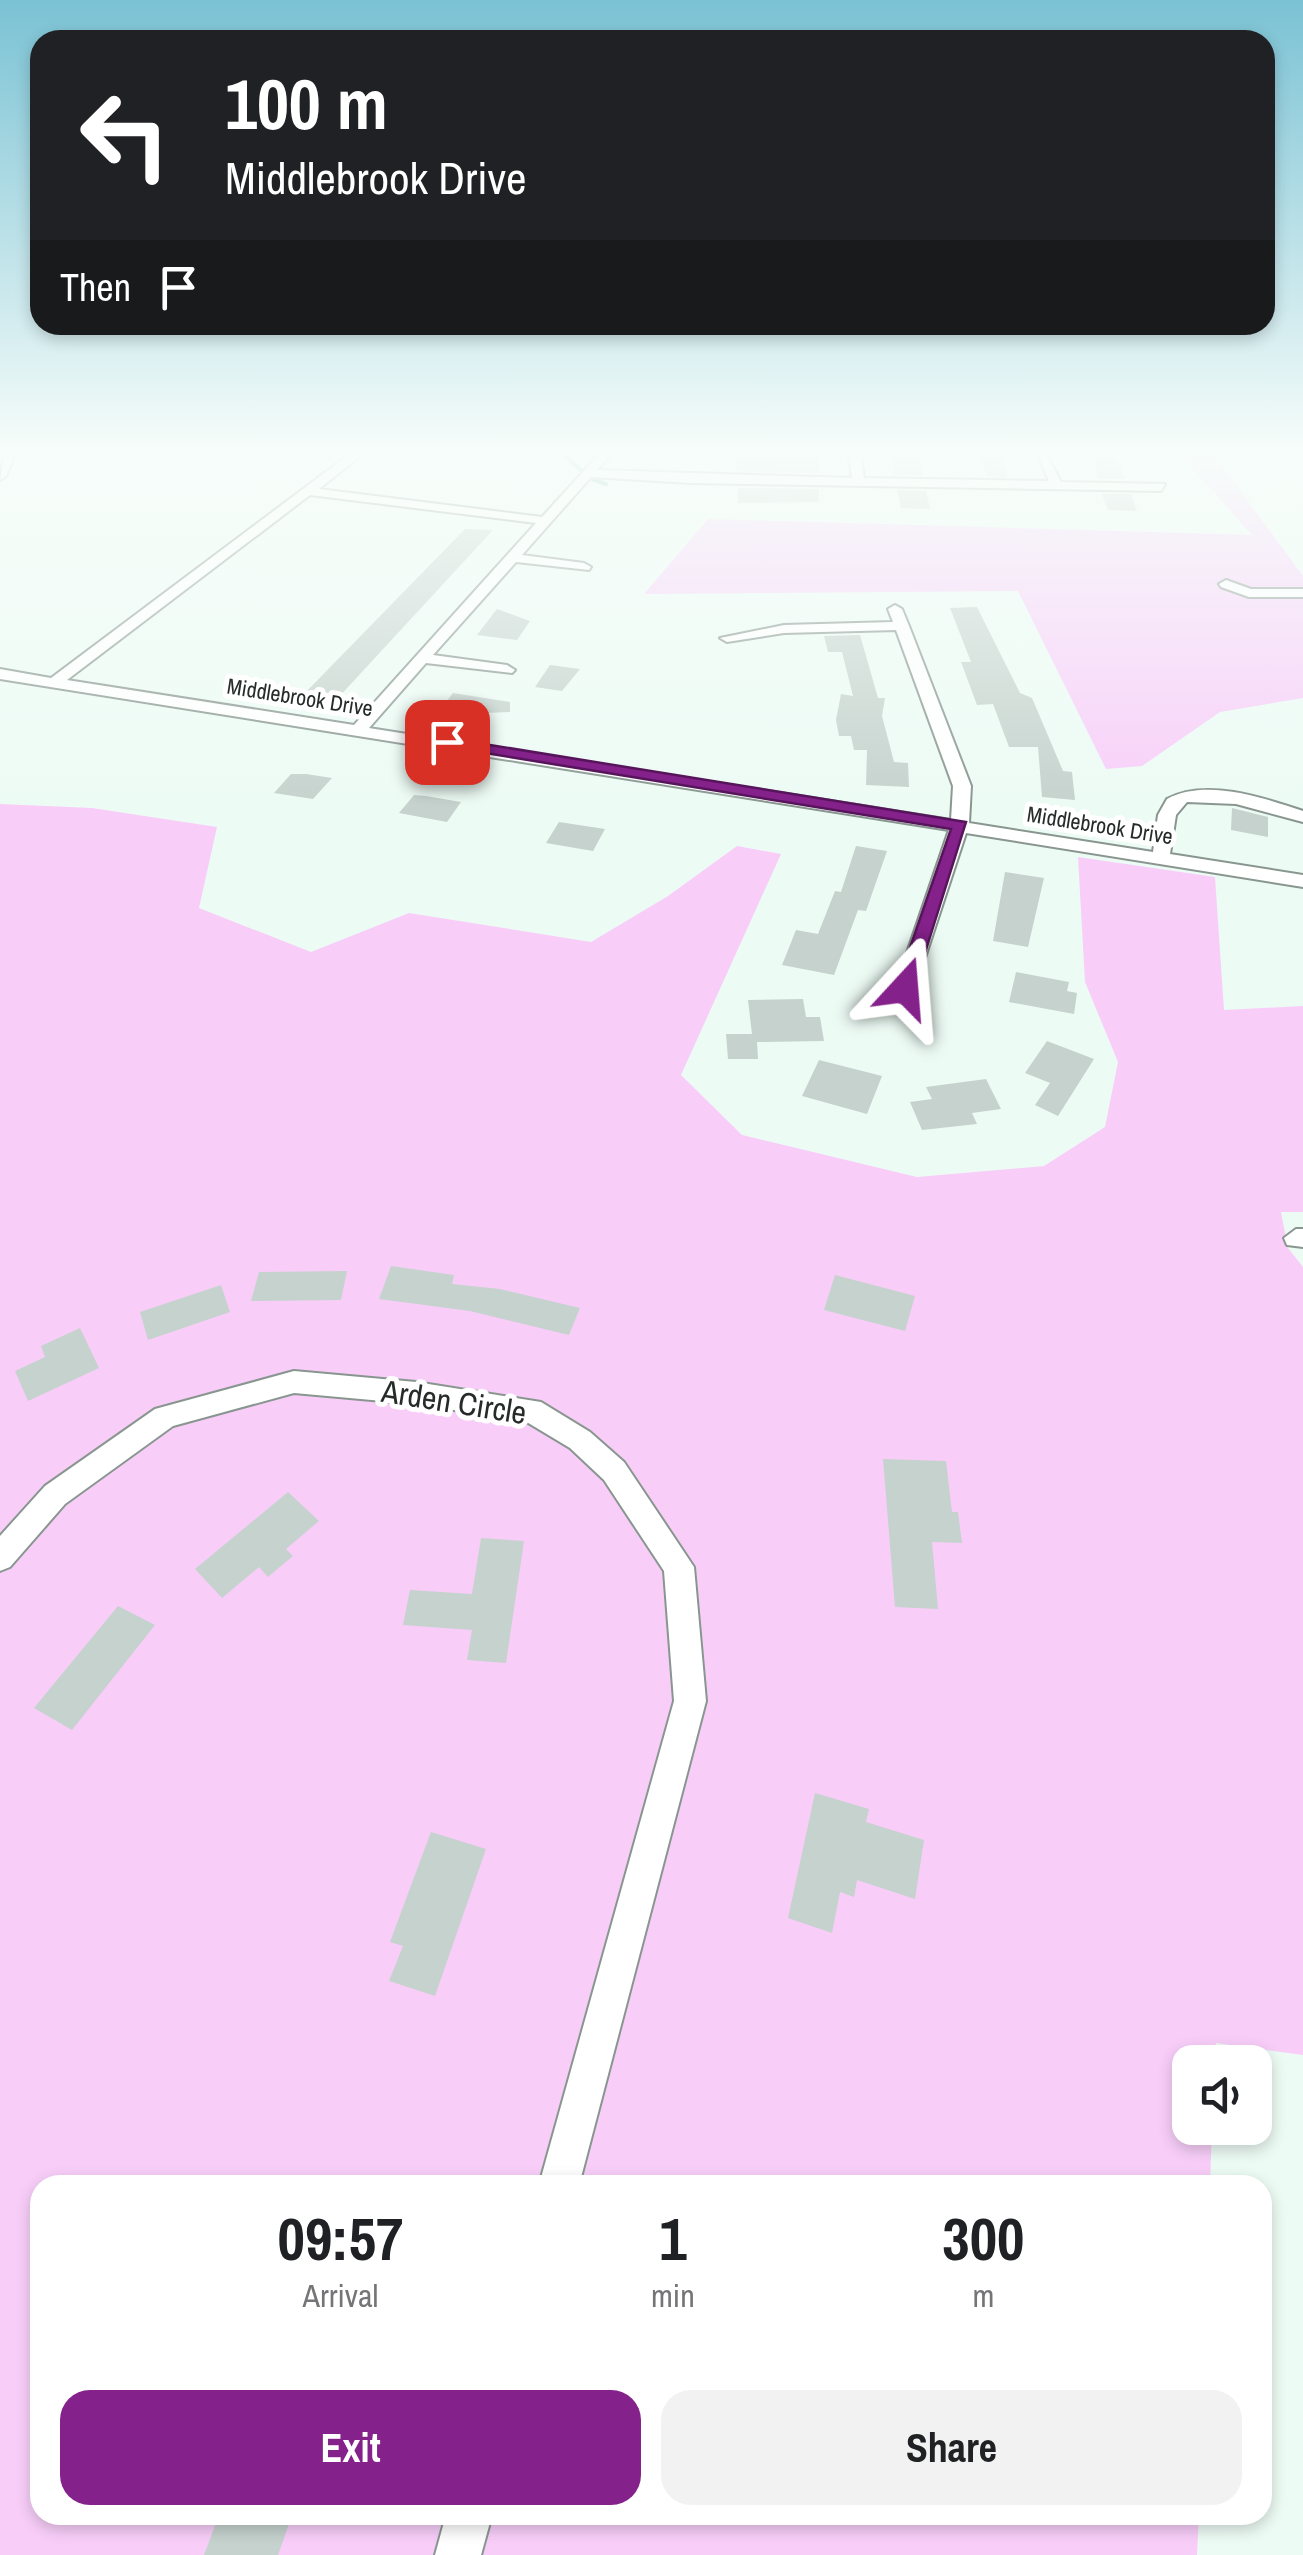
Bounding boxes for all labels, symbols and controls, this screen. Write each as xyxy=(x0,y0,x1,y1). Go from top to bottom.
text: 100 m xyxy=(225,57,388,151)
icon: left xyxy=(60,70,190,200)
text: Middlebrook Drive xyxy=(225,147,526,208)
icon: arrive xyxy=(151,260,206,315)
text: Then xyxy=(60,262,131,313)
street label: Middlebrook Drive xyxy=(225,671,375,723)
pin xyxy=(405,700,490,785)
icon: arrive xyxy=(420,715,475,770)
street label: Middlebrook Drive xyxy=(1025,799,1175,851)
position arrow xyxy=(853,936,957,1040)
street label: Arden Circle xyxy=(378,1369,529,1434)
map controls xyxy=(1172,2045,1272,2145)
button: sound xyxy=(1172,2045,1272,2145)
text: 09:57 xyxy=(278,2198,403,2279)
text: 1 xyxy=(659,2198,687,2279)
text: 300 xyxy=(942,2198,1024,2279)
text: Arrival xyxy=(303,2274,378,2317)
text: min xyxy=(651,2274,695,2317)
text: m xyxy=(972,2274,994,2317)
button: Exit xyxy=(60,2390,641,2505)
button: Share xyxy=(661,2390,1242,2505)

